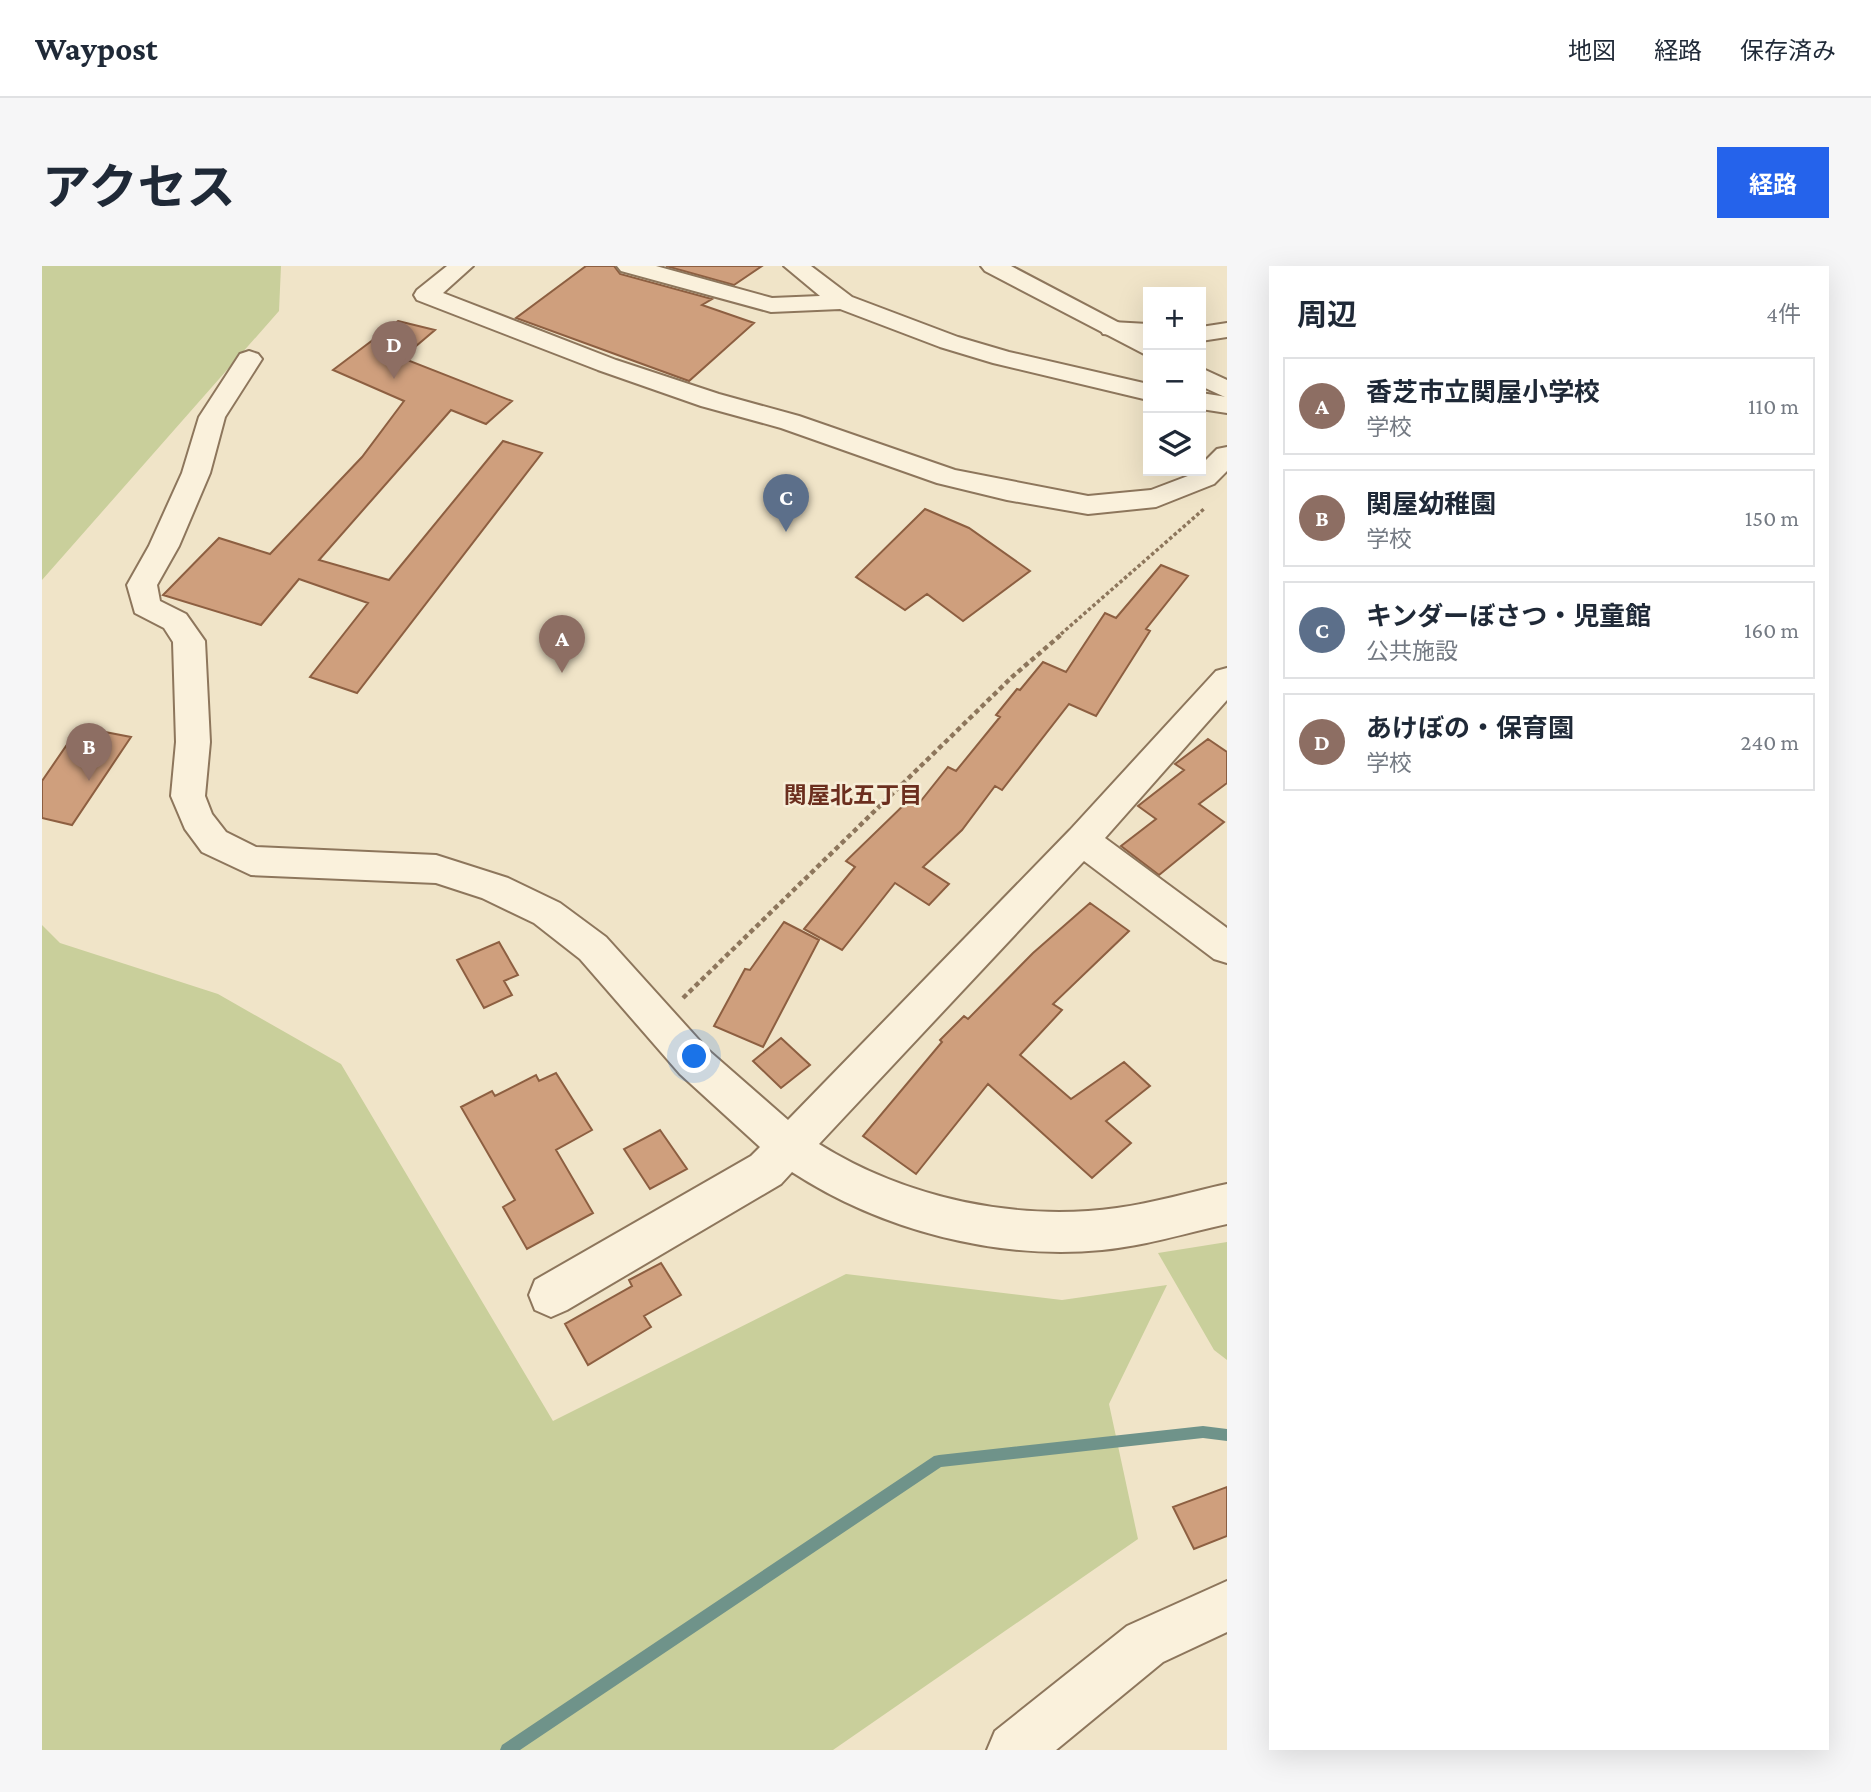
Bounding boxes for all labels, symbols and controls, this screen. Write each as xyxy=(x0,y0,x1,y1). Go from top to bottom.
text: Waypost xyxy=(35,30,158,67)
text: 地図 xyxy=(1568,37,1616,64)
text: 経路 xyxy=(1654,37,1702,64)
text: 保存済み xyxy=(1740,37,1836,64)
button: 経路 xyxy=(1717,147,1829,218)
text: アクセス xyxy=(42,160,236,215)
map controls xyxy=(1143,287,1206,476)
button: + xyxy=(1143,287,1206,350)
text: 周辺 xyxy=(1297,298,1357,331)
text: 4件 xyxy=(1766,301,1801,327)
pin: D xyxy=(371,321,417,379)
button: − xyxy=(1143,350,1206,413)
text: 香芝市立関屋小学校 xyxy=(1366,378,1600,407)
text: A xyxy=(1315,393,1329,419)
text: 110 m xyxy=(1748,393,1799,419)
button: layers xyxy=(1143,413,1206,476)
text: 学校 xyxy=(1366,414,1412,440)
pin: C xyxy=(763,474,809,532)
text: 関屋幼稚園 xyxy=(1366,490,1496,519)
text: B xyxy=(1315,505,1329,531)
text: 150 m xyxy=(1745,505,1799,531)
text: 学校 xyxy=(1366,526,1412,552)
text: キンダーぼさつ・児童館 xyxy=(1366,602,1651,631)
pin: A xyxy=(539,615,585,673)
text: C xyxy=(1315,617,1329,643)
text: 160 m xyxy=(1744,617,1799,643)
text: 公共施設 xyxy=(1366,638,1458,664)
text: あけぼの・保育園 xyxy=(1366,714,1574,743)
pin: B xyxy=(66,723,112,781)
text: D xyxy=(1314,729,1330,755)
text: 240 m xyxy=(1740,729,1799,755)
text: 学校 xyxy=(1366,750,1412,776)
district label: 関屋北五丁目 xyxy=(784,782,922,808)
your location xyxy=(677,1039,711,1073)

